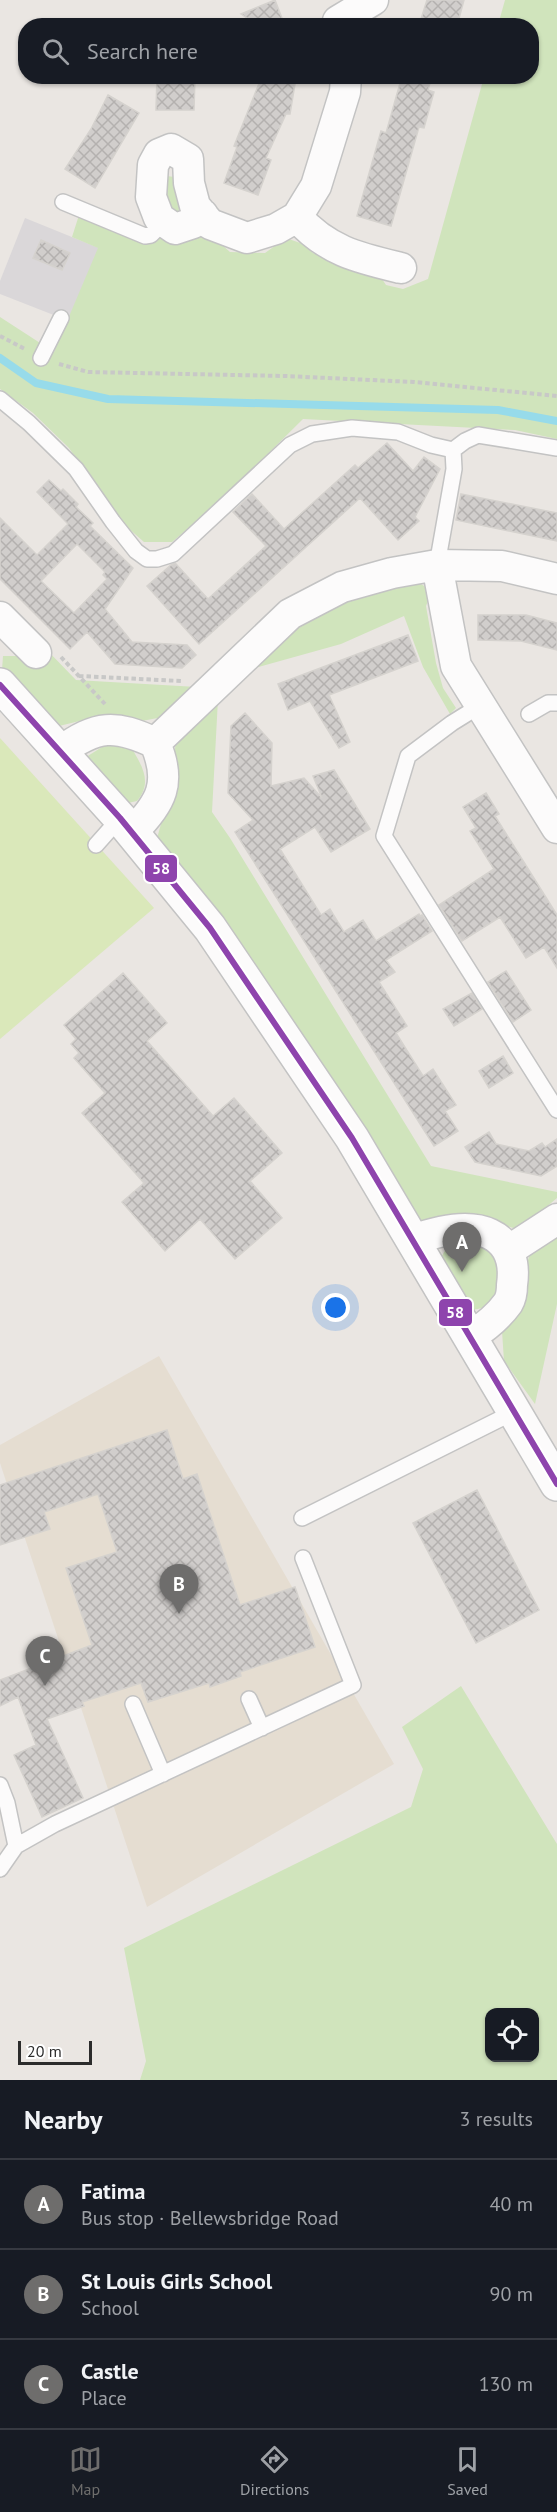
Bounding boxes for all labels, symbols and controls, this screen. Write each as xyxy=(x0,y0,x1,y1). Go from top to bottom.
search box xyxy=(18,18,539,84)
icon: search xyxy=(39,35,72,68)
text: Search here xyxy=(87,37,198,65)
line badge: 58 xyxy=(144,854,178,883)
text: 58 xyxy=(152,858,170,878)
pin: A xyxy=(442,1222,482,1272)
your location xyxy=(321,1293,350,1322)
line badge: 58 xyxy=(438,1298,473,1327)
text: 58 xyxy=(446,1302,464,1322)
pin: B xyxy=(160,1564,198,1614)
pin: C xyxy=(26,1636,64,1686)
map controls xyxy=(485,2008,539,2062)
button: locate xyxy=(485,2008,539,2062)
scale bar xyxy=(18,2038,92,2066)
text: 20 m xyxy=(27,2041,62,2061)
text: Nearby xyxy=(24,2103,102,2136)
text: 3 results xyxy=(460,2106,533,2132)
text: Fatima xyxy=(81,2177,145,2205)
text: A xyxy=(37,2191,50,2217)
text: 40 m xyxy=(490,2191,533,2217)
text: Bus stop · Bellewsbridge Road xyxy=(81,2205,339,2231)
text: St Louis Girls School xyxy=(81,2267,272,2295)
text: B xyxy=(38,2281,49,2307)
text: 90 m xyxy=(490,2281,533,2307)
text: School xyxy=(81,2295,139,2321)
text: Castle xyxy=(81,2357,139,2385)
text: C xyxy=(38,2371,49,2397)
text: 130 m xyxy=(479,2371,533,2397)
text: Place xyxy=(81,2385,127,2411)
tab: Map xyxy=(69,2443,102,2499)
tab: Directions xyxy=(240,2443,309,2499)
tab: Saved xyxy=(447,2443,488,2499)

